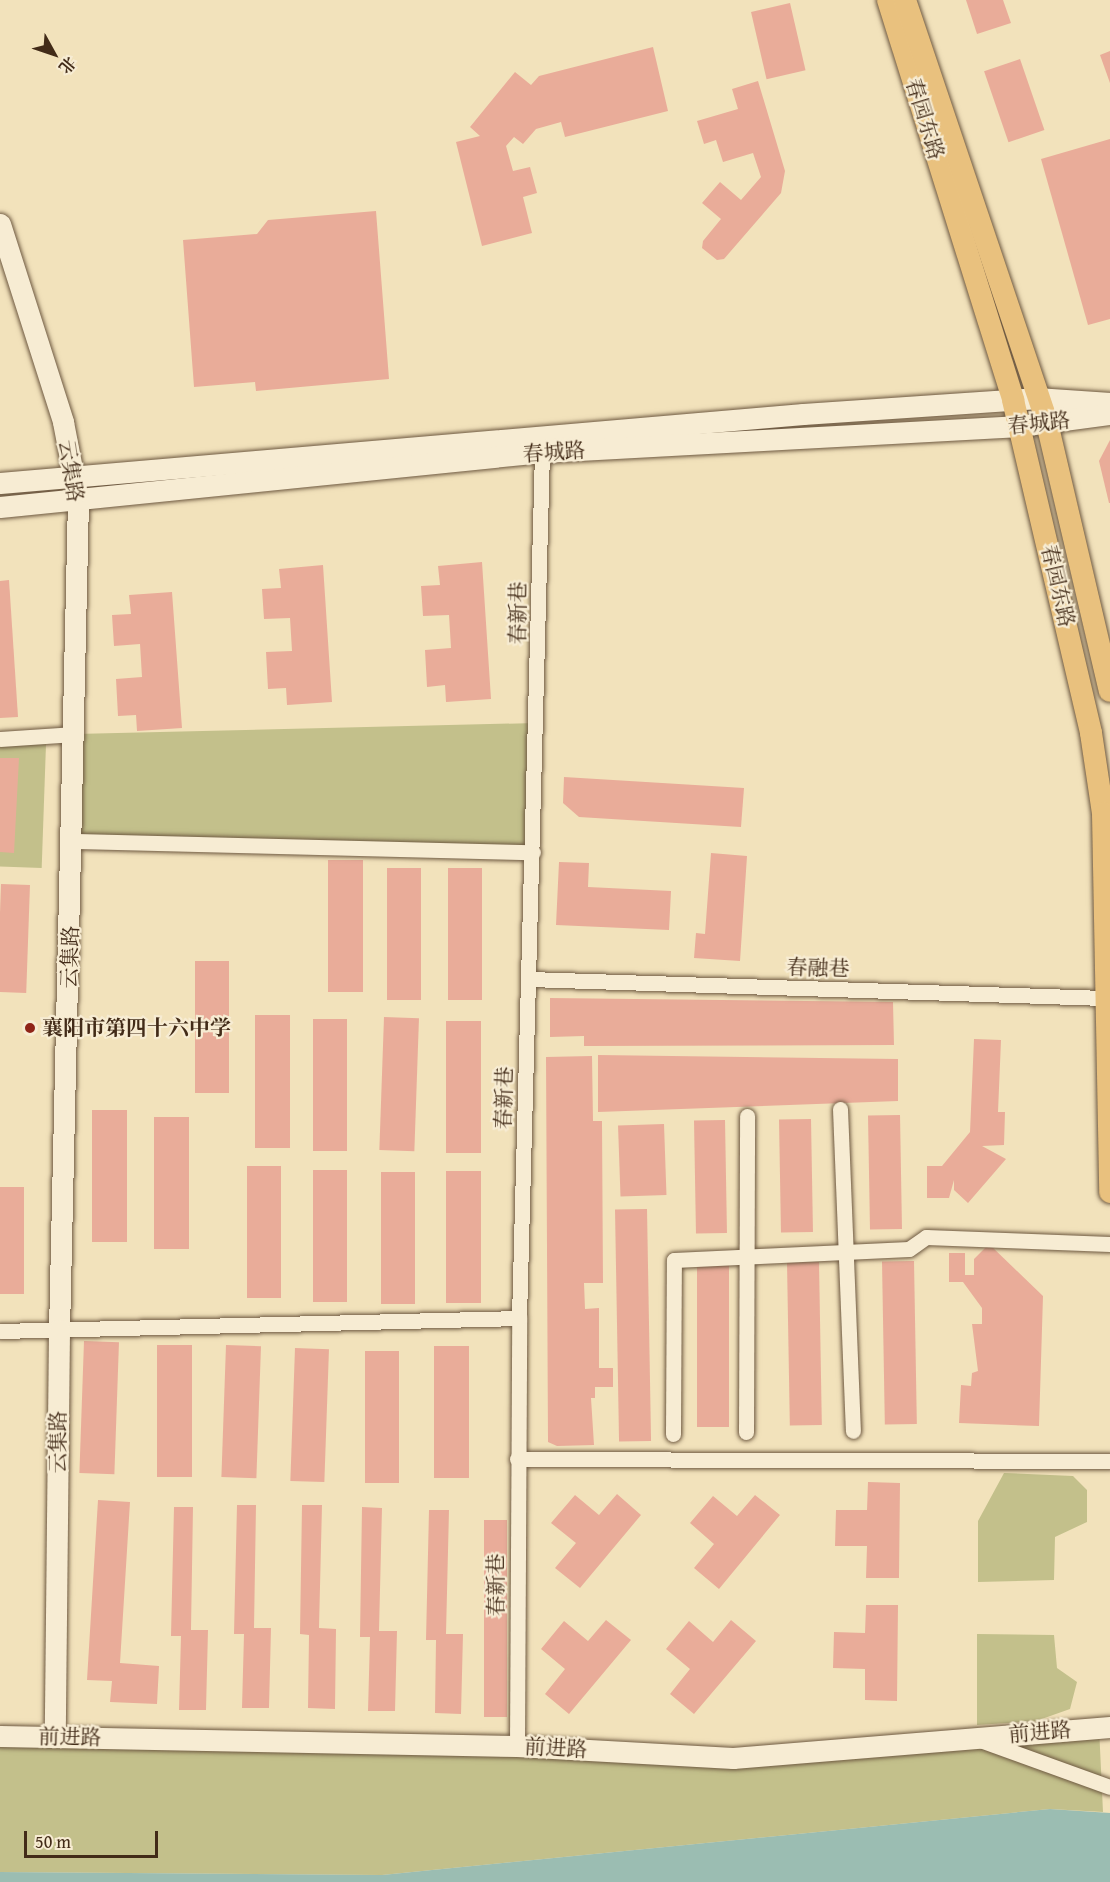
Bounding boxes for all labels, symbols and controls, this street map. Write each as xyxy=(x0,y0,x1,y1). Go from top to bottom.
north arrow xyxy=(24,24,84,84)
text: 北 xyxy=(53,52,82,79)
street label: 春园东路 xyxy=(901,75,949,163)
street label: 春城路 xyxy=(1006,407,1072,439)
street label: 春城路 xyxy=(522,437,586,467)
street label: 云集路 xyxy=(54,438,88,504)
street label: 春园东路 xyxy=(1036,542,1080,630)
street label: 春新巷 xyxy=(505,581,531,645)
street label: 云集路 xyxy=(56,925,84,989)
street label: 春融巷 xyxy=(786,954,850,982)
place label: 襄阳市第四十六中学 xyxy=(42,1015,231,1041)
marker: 襄阳市第四十六中学 xyxy=(23,1021,37,1035)
street label: 春新巷 xyxy=(490,1066,518,1130)
street label: 云集路 xyxy=(45,1411,71,1473)
street label: 春新巷 xyxy=(483,1554,509,1616)
street label: 前进路 xyxy=(1008,1717,1072,1747)
street label: 前进路 xyxy=(38,1724,102,1750)
street label: 前进路 xyxy=(524,1734,588,1762)
scale bar xyxy=(27,1819,160,1857)
text: 50 m xyxy=(35,1828,71,1855)

